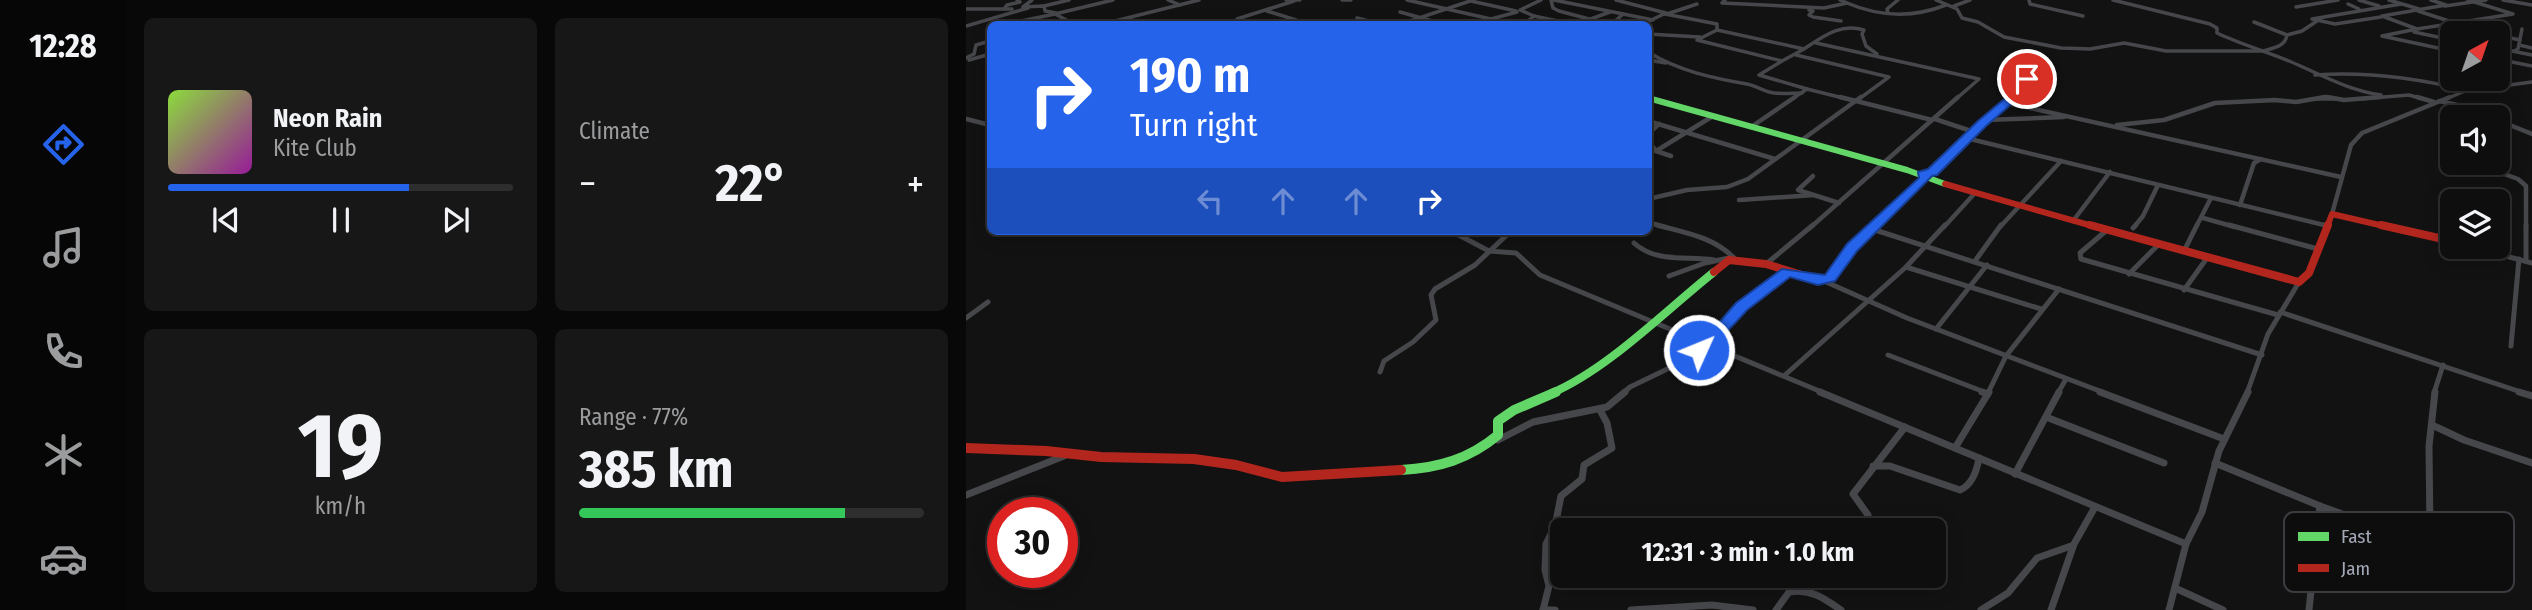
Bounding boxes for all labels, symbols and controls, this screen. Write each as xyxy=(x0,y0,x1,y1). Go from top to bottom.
north arrow xyxy=(2440,21,2510,91)
map controls xyxy=(2440,21,2510,259)
text: 12:28 xyxy=(29,27,97,65)
text: 190 m xyxy=(1130,46,1250,105)
icon: right xyxy=(1015,49,1106,140)
pin xyxy=(1997,49,2057,109)
icon: arrive xyxy=(2008,60,2046,98)
text: Neon Rain xyxy=(273,103,382,134)
button: sound xyxy=(2440,105,2510,175)
text: Turn right xyxy=(1130,106,1257,144)
text: Climate xyxy=(579,117,650,145)
icon: directions xyxy=(39,120,88,169)
text: Kite Club xyxy=(273,134,357,162)
text: 22° xyxy=(715,152,788,215)
text: − xyxy=(579,161,596,207)
text: + xyxy=(907,161,924,207)
icon: left xyxy=(1191,182,1229,220)
icon: ahead xyxy=(1264,182,1302,220)
icon: ahead xyxy=(1337,182,1375,220)
icon: right xyxy=(1410,182,1448,220)
button: layers xyxy=(2440,189,2510,259)
icon: previous xyxy=(207,201,245,239)
icon: pause xyxy=(322,201,360,239)
icon: next xyxy=(437,201,475,239)
icon: music xyxy=(39,223,88,272)
position arrow xyxy=(1662,313,1736,387)
icon: phone xyxy=(39,327,88,376)
text: 19 xyxy=(298,392,383,501)
text: Range · 77% xyxy=(579,403,688,431)
icon: climate xyxy=(39,430,88,479)
text: 385 km xyxy=(579,438,734,501)
text: km/h xyxy=(315,492,366,520)
speed limit sign: 30 xyxy=(987,497,1078,588)
legend xyxy=(2284,512,2514,592)
text: Fast xyxy=(2341,525,2372,548)
icon: car xyxy=(39,534,88,583)
text: 12:31 · 3 min · 1.0 km xyxy=(1642,537,1854,568)
text: Jam xyxy=(2341,557,2370,580)

